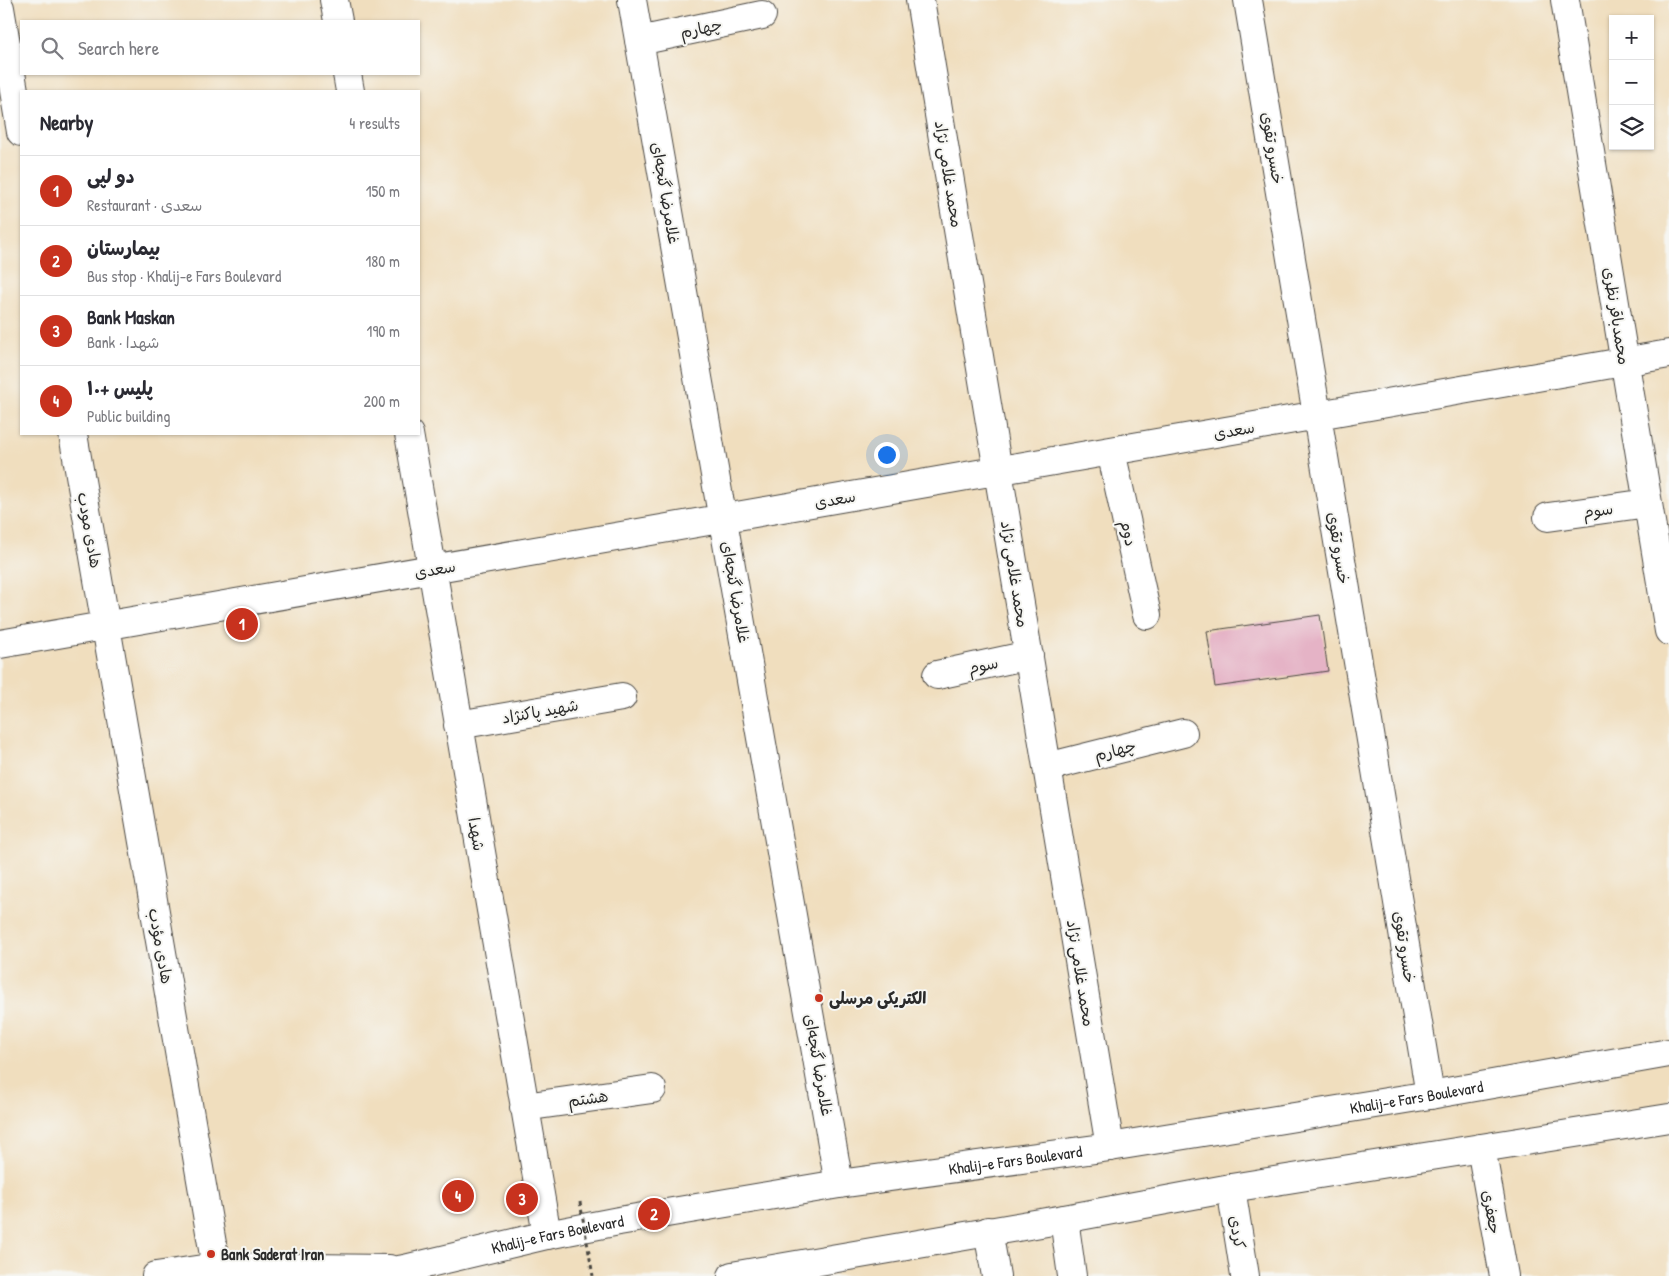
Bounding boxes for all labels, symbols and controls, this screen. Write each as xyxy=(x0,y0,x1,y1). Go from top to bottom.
street label: چهارم xyxy=(678,13,724,45)
map controls xyxy=(1609,15,1654,150)
button: + xyxy=(1609,15,1654,60)
search box xyxy=(20,20,420,75)
icon: search xyxy=(38,34,66,62)
text: Search here xyxy=(78,35,159,61)
button: − xyxy=(1609,60,1654,105)
button: layers xyxy=(1609,105,1654,150)
text: Nearby xyxy=(40,108,93,137)
street label: خسرو تقوی xyxy=(1256,110,1290,186)
text: 4 results xyxy=(349,112,400,134)
street label: محمد غلامی نژاد xyxy=(930,119,968,229)
street label: غلامرضا گنجه‌ای xyxy=(646,140,686,246)
text: دو لپی xyxy=(87,163,134,189)
text: 1 xyxy=(53,180,59,202)
text: 150 m xyxy=(366,180,400,202)
text: Restaurant · سعدی xyxy=(87,194,202,216)
text: بیمارستان xyxy=(87,235,160,261)
text: 2 xyxy=(52,250,60,272)
text: 180 m xyxy=(366,250,400,272)
text: Bus stop · Khalij-e Fars Boulevard xyxy=(87,265,281,287)
street label: محمدباقر نظری xyxy=(1598,266,1636,366)
text: Bank Maskan xyxy=(87,304,175,330)
text: 3 xyxy=(52,320,60,342)
text: 190 m xyxy=(367,320,400,342)
text: Bank · شهدا xyxy=(87,331,160,353)
text: پلیس +۱۰ xyxy=(87,375,153,401)
text: 4 xyxy=(53,390,59,412)
text: 200 m xyxy=(364,390,400,412)
text: Public building xyxy=(87,405,170,427)
street label: سعدی xyxy=(1212,416,1256,444)
your location xyxy=(874,442,900,468)
street label: سعدی xyxy=(813,485,857,513)
street label: هادی مودب xyxy=(73,490,107,570)
street label: سوم xyxy=(1581,497,1615,525)
street label: خسرو تقوی xyxy=(1322,510,1356,586)
street label: دوم xyxy=(1113,518,1143,549)
street label: محمد غلامی نژاد xyxy=(996,519,1034,629)
street label: غلامرضا گنجه‌ای xyxy=(716,539,756,645)
street label: سعدی xyxy=(413,555,457,583)
pin: 1 xyxy=(226,605,258,643)
street label: سوم xyxy=(966,651,1001,681)
street label: شهید پاکنژاد xyxy=(500,693,580,729)
street label: چهارم xyxy=(1092,734,1139,768)
street label: شهدا xyxy=(463,816,491,852)
street label: هادی مؤدب xyxy=(144,906,178,986)
street label: خسرو تقوی xyxy=(1388,909,1422,985)
street label: محمد غلامی نژاد xyxy=(1062,918,1100,1028)
place label: الکتریکی مرسلی xyxy=(829,987,926,1009)
marker: الکتریکی مرسلی xyxy=(813,992,825,1004)
street label: غلامرضا گنجه‌ای xyxy=(799,1012,839,1118)
street label: Khalij-e Fars Boulevard xyxy=(1348,1075,1485,1119)
street label: هشتم xyxy=(566,1084,610,1114)
street label: Khalij-e Fars Boulevard xyxy=(947,1140,1084,1180)
pin: 4 xyxy=(442,1177,474,1215)
pin: 3 xyxy=(506,1180,538,1218)
street label: جعفری xyxy=(1477,1188,1507,1236)
pin: 2 xyxy=(638,1195,670,1233)
street label: Khalij-e Fars Boulevard xyxy=(489,1209,625,1259)
street label: کردی xyxy=(1225,1214,1252,1250)
place label: Bank Saderat Iran xyxy=(221,1243,324,1265)
marker: Bank Saderat Iran xyxy=(205,1248,217,1260)

